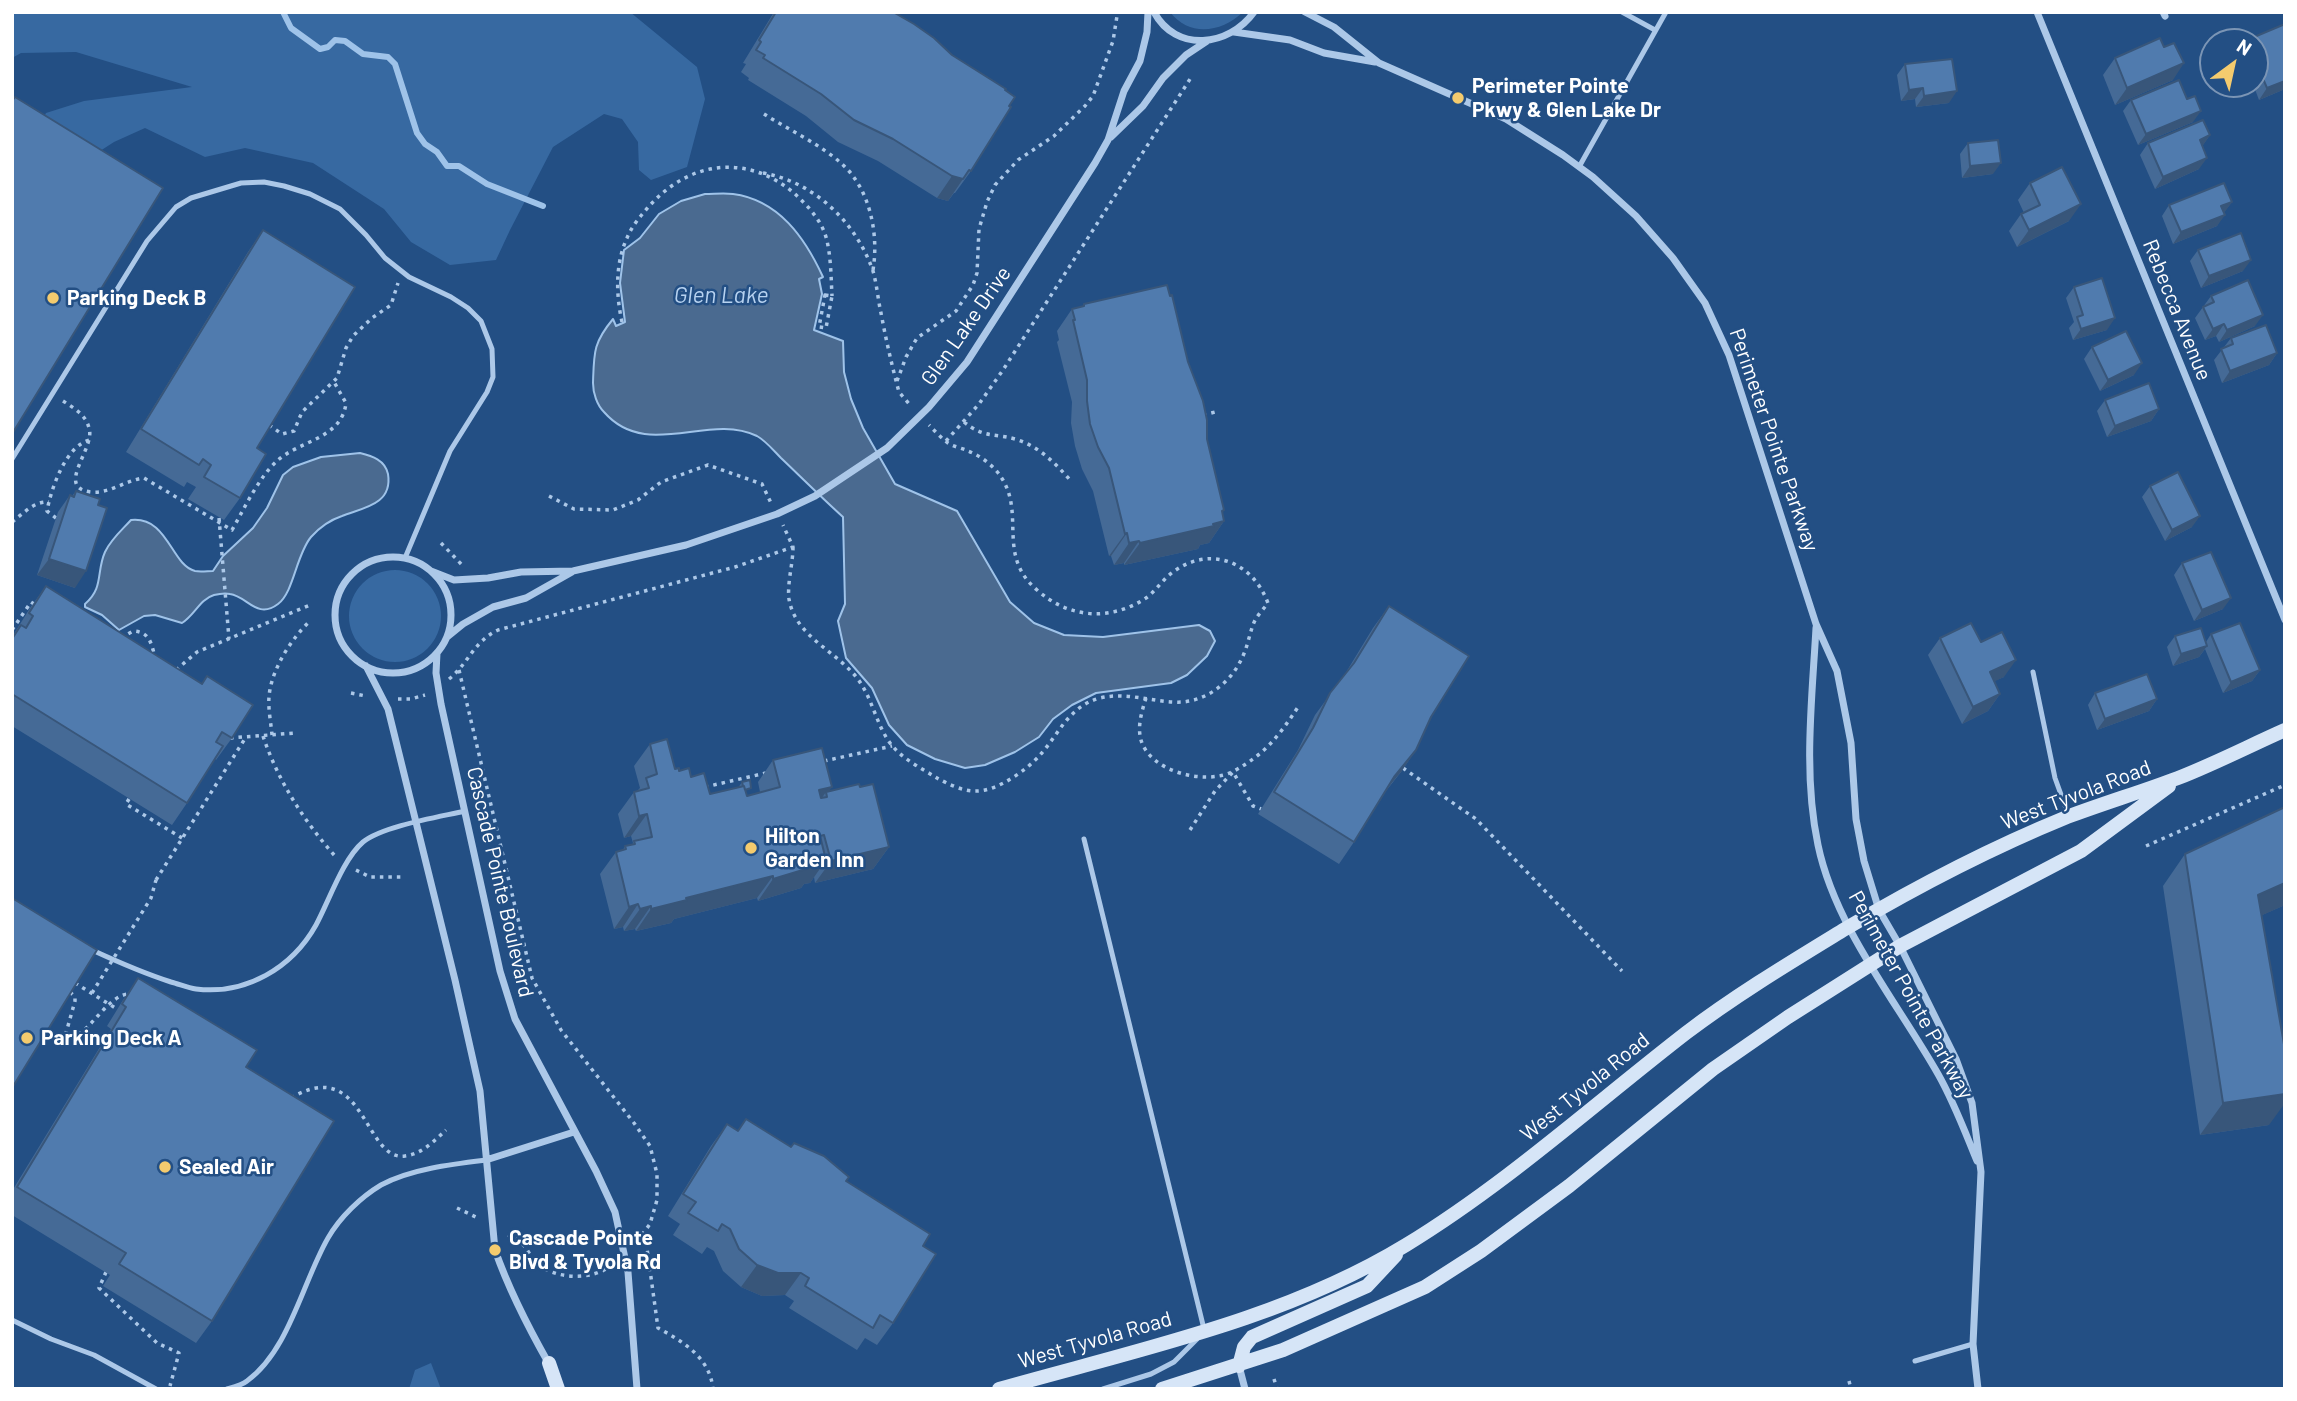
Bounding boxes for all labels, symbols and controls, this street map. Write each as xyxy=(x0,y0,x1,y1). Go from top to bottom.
north arrow xyxy=(2199,28,2269,98)
text: N xyxy=(2233,34,2256,60)
place label: Perimeter Pointe Pkwy & Glen Lake Dr xyxy=(1472,73,1661,123)
marker: Perimeter Pointe Pkwy & Glen Lake Dr xyxy=(1450,90,1466,106)
street label: Rebecca Avenue xyxy=(2137,236,2217,384)
street label: Glen Lake Drive xyxy=(916,262,1016,390)
water label: Glen Lake xyxy=(674,281,768,309)
place label: Parking Deck B xyxy=(67,285,207,311)
marker: Parking Deck B xyxy=(45,290,61,306)
street label: Perimeter Pointe Parkway xyxy=(1724,325,1824,555)
street label: West Tyvola Road xyxy=(1998,755,2154,835)
street label: Cascade Pointe Boulevard xyxy=(461,764,539,1000)
place label: Hilton Garden Inn xyxy=(765,823,864,873)
marker: Hilton Garden Inn xyxy=(743,840,759,856)
street label: Perimeter Pointe Parkway xyxy=(1843,886,1979,1104)
place label: Parking Deck A xyxy=(41,1025,182,1051)
street label: West Tyvola Road xyxy=(1515,1027,1655,1147)
marker: Parking Deck A xyxy=(19,1030,35,1046)
place label: Sealed Air xyxy=(179,1154,274,1180)
marker: Sealed Air xyxy=(157,1159,173,1175)
place label: Cascade Pointe Blvd & Tyvola Rd xyxy=(509,1225,661,1275)
marker: Cascade Pointe Blvd & Tyvola Rd xyxy=(487,1242,503,1258)
street label: West Tyvola Road xyxy=(1015,1306,1175,1374)

